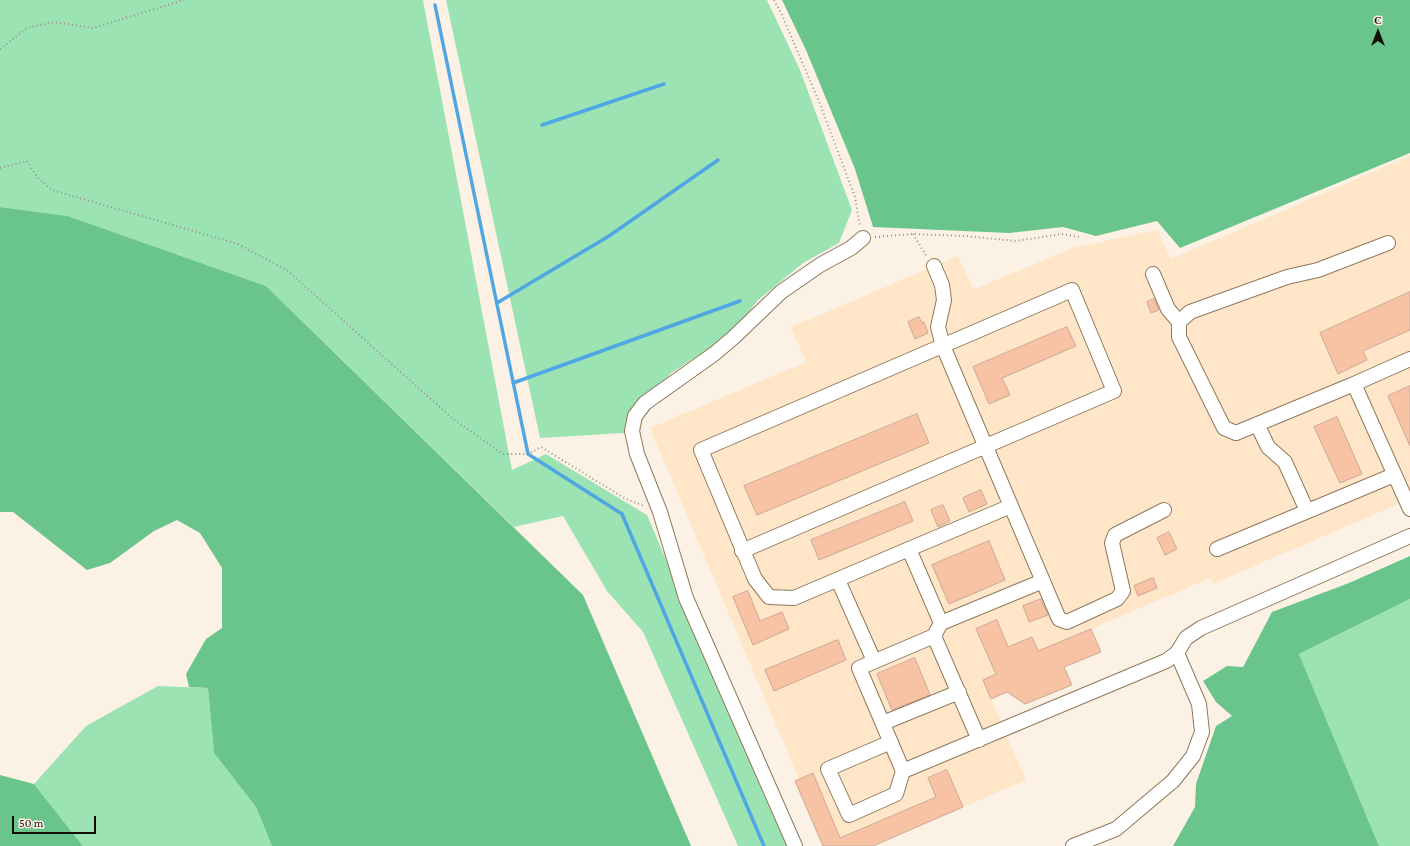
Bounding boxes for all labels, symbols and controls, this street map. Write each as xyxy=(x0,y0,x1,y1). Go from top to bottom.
north arrow xyxy=(1358,12,1398,52)
text: С xyxy=(1374,14,1382,26)
scale bar xyxy=(14,808,98,834)
text: 50 m xyxy=(19,816,43,830)

